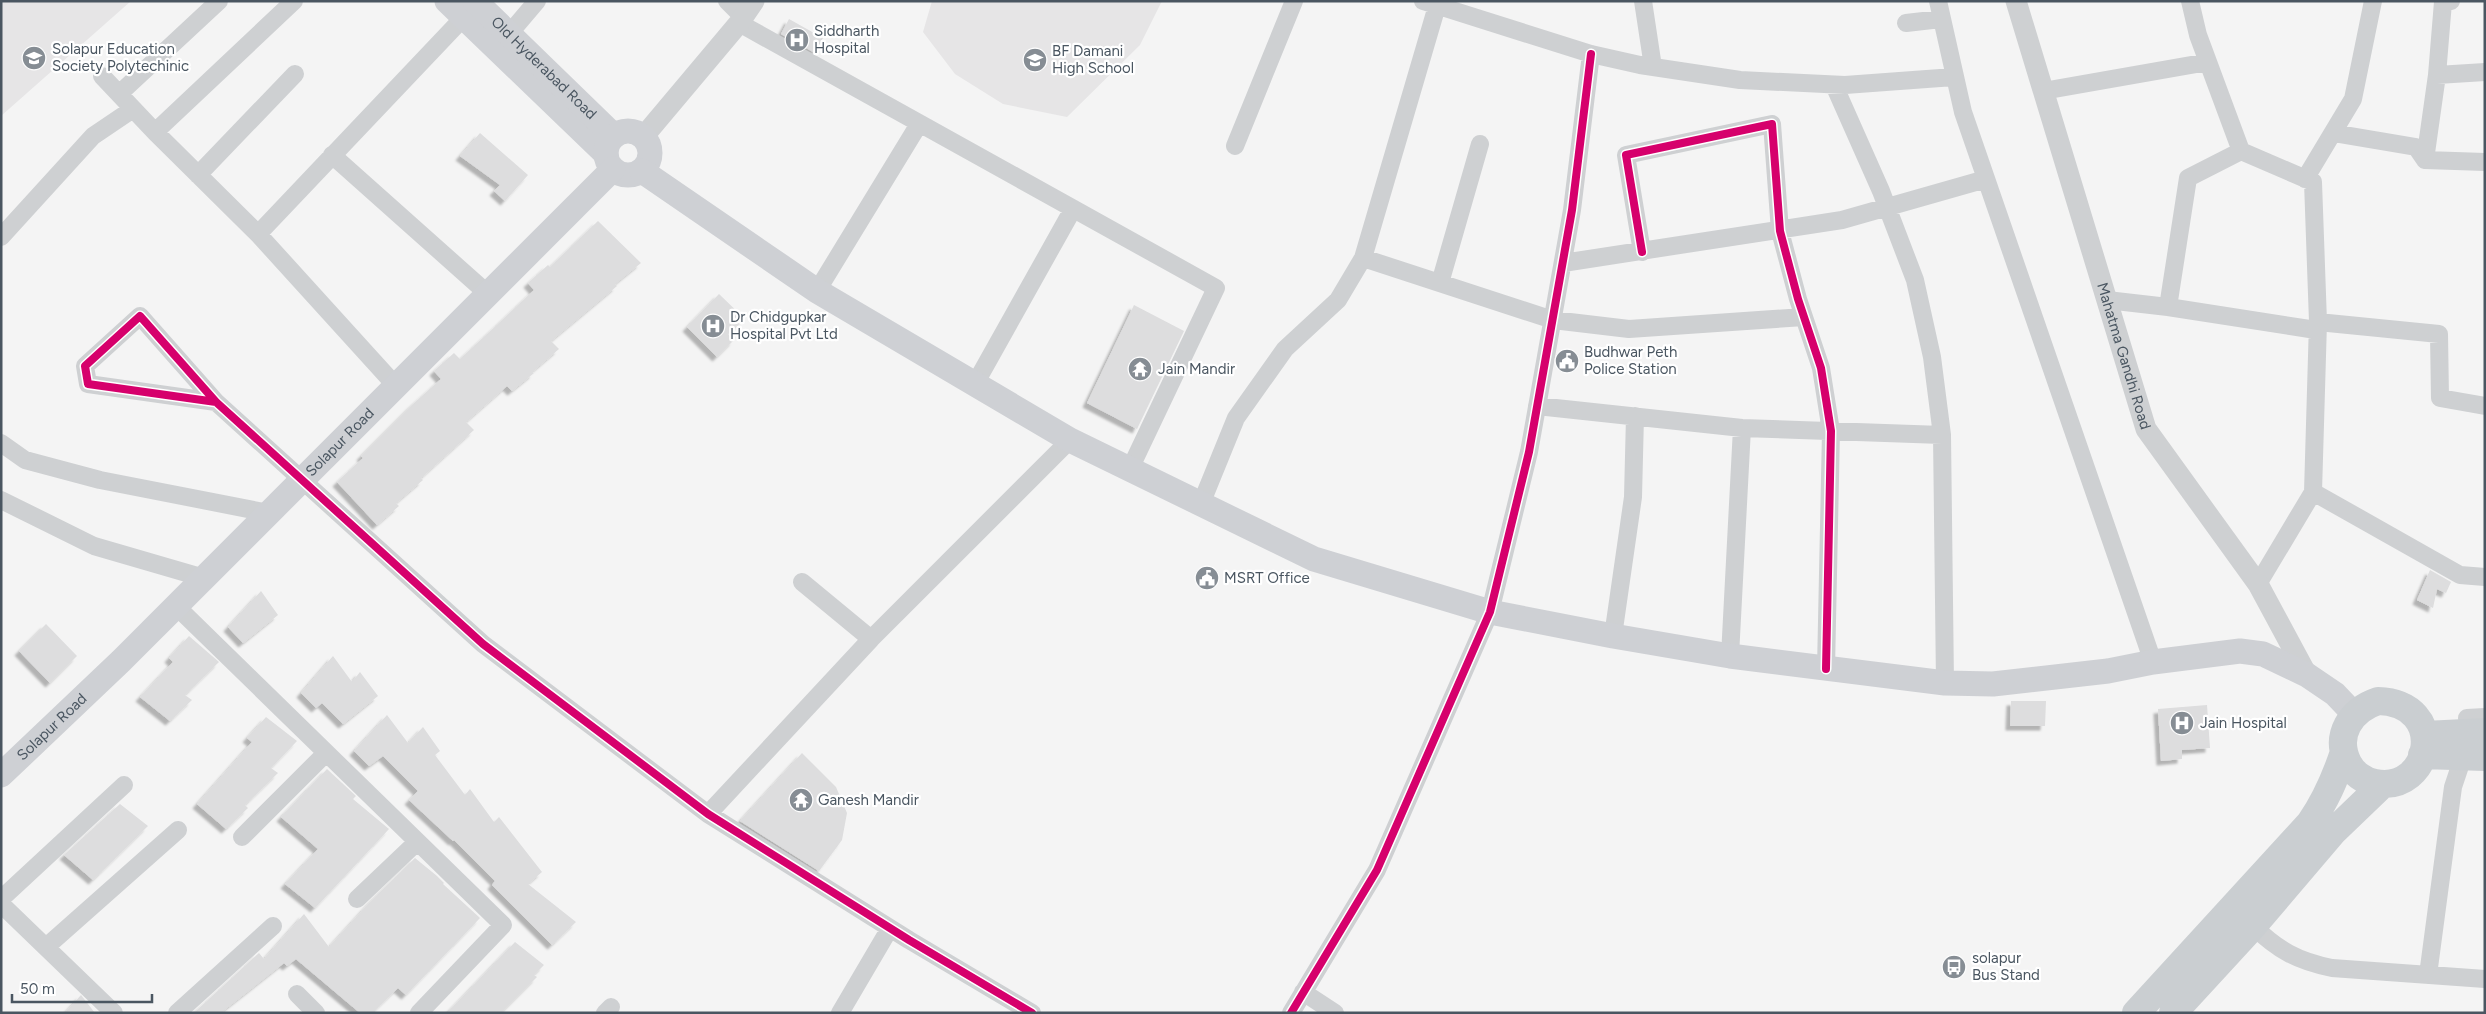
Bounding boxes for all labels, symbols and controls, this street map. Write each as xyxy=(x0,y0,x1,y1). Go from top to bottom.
street label: Old Hyderabad Road xyxy=(487,13,600,123)
place label: Siddharth Hospital xyxy=(814,22,879,57)
hospital icon: Siddharth Hospital xyxy=(784,27,810,53)
place label: Solapur Education Society Polytechinic xyxy=(52,40,189,75)
place label: BF Damani High School xyxy=(1052,42,1134,77)
school or university icon: Solapur Education Society Polytechinic xyxy=(21,45,47,71)
school or university icon: BF Damani High School xyxy=(1022,47,1048,73)
street label: Mahatma Gandhi Road xyxy=(2093,280,2155,432)
place label: Dr Chidgupkar Hospital Pvt Ltd xyxy=(730,308,838,343)
hospital icon: Dr Chidgupkar Hospital Pvt Ltd xyxy=(700,313,726,339)
place label: Budhwar Peth Police Station xyxy=(1584,343,1677,378)
public building icon: Budhwar Peth Police Station xyxy=(1554,348,1580,374)
temple icon: Jain Mandir xyxy=(1127,356,1153,382)
place label: Jain Mandir xyxy=(1158,360,1235,378)
street label: Solapur Road xyxy=(302,404,378,480)
public building icon: MSRT Office xyxy=(1194,565,1220,591)
place label: MSRT Office xyxy=(1224,569,1310,587)
street label: Solapur Road xyxy=(13,689,90,764)
hospital icon: Jain Hospital xyxy=(2169,710,2195,736)
place label: Jain Hospital xyxy=(2200,714,2287,732)
temple icon: Ganesh Mandir xyxy=(788,787,814,813)
place label: Ganesh Mandir xyxy=(818,791,919,809)
place label: solapur Bus Stand xyxy=(1972,949,2040,984)
bus stop icon: solapur Bus Stand xyxy=(1941,954,1967,980)
scale bar xyxy=(12,972,152,1004)
text: 50 m xyxy=(20,980,55,998)

